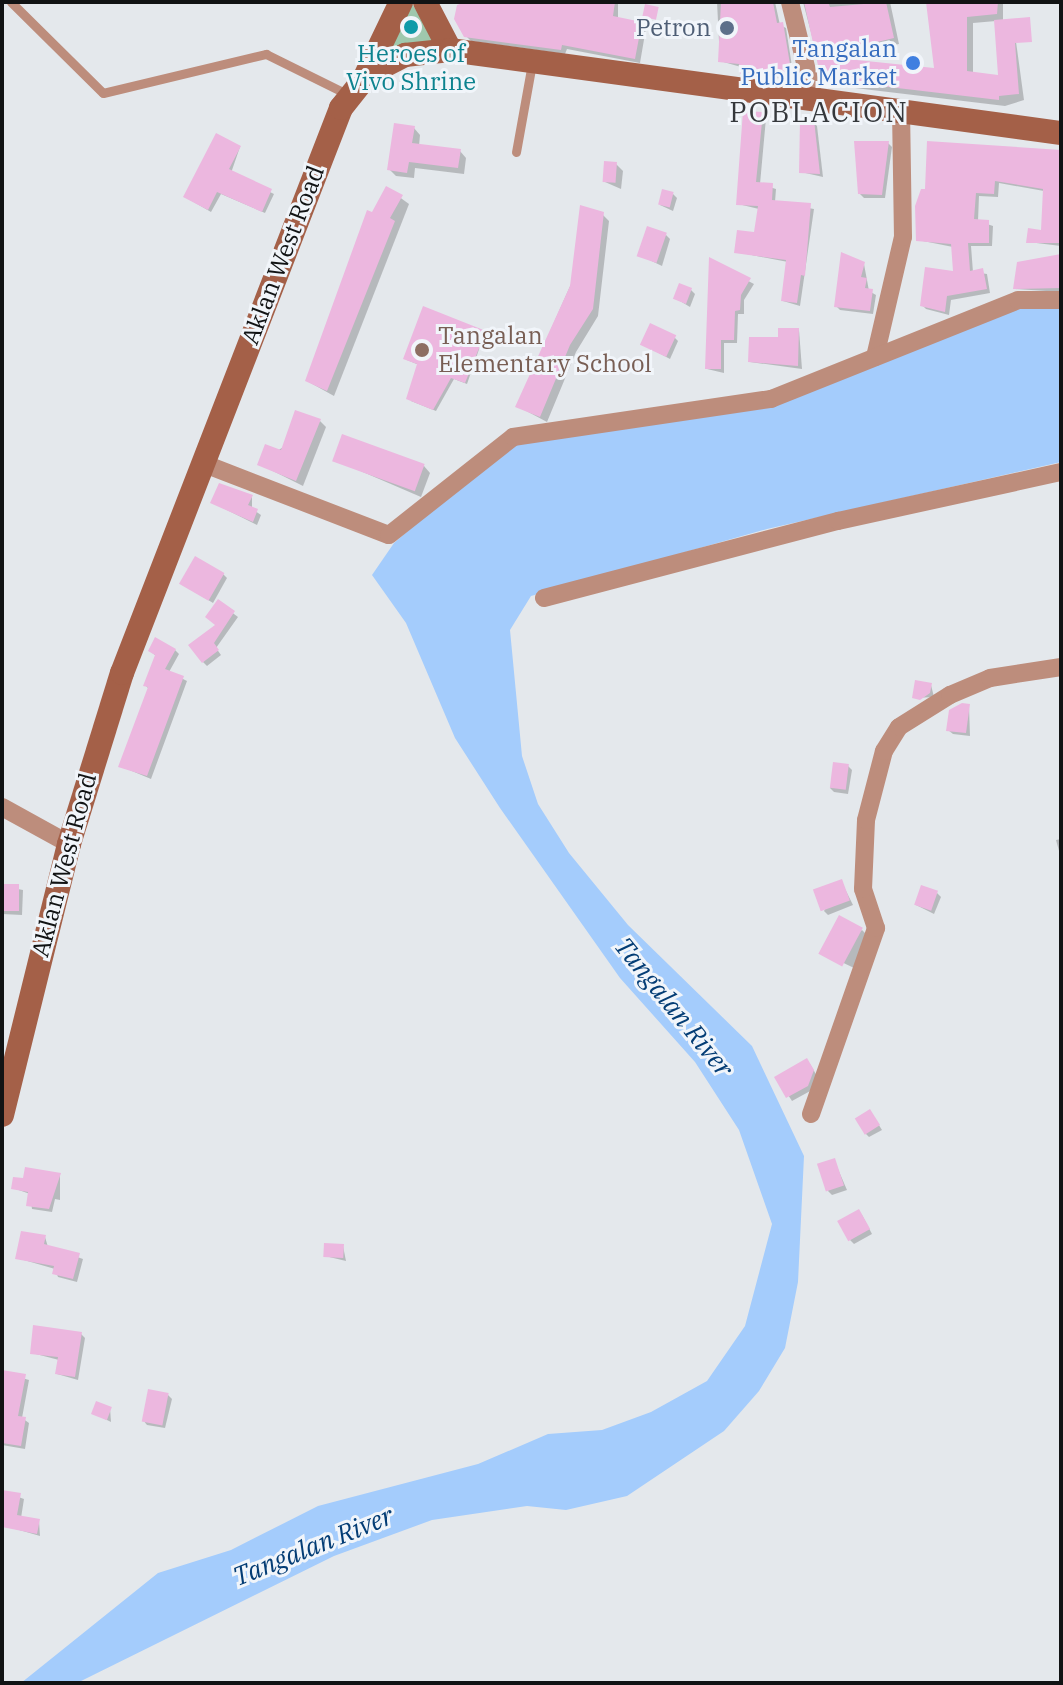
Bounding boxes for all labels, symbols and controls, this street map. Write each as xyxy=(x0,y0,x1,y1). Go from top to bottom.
place label: Petron xyxy=(636,14,711,42)
marker: Heroes of Vivo Shrine xyxy=(402,18,420,36)
marker: Petron xyxy=(718,19,736,37)
place label: Tangalan Public Market xyxy=(740,35,897,91)
place label: Heroes of Vivo Shrine xyxy=(346,40,476,96)
marker: Tangalan Public Market xyxy=(904,54,922,72)
district label: POBLACION xyxy=(729,95,909,129)
street label: Aklan West Road xyxy=(236,161,330,349)
place label: Tangalan Elementary School xyxy=(438,322,652,378)
marker: Tangalan Elementary School xyxy=(413,341,431,359)
street label: Aklan West Road xyxy=(26,770,102,960)
water label: Tangalan River xyxy=(608,931,740,1083)
water label: Tangalan River xyxy=(228,1500,398,1592)

